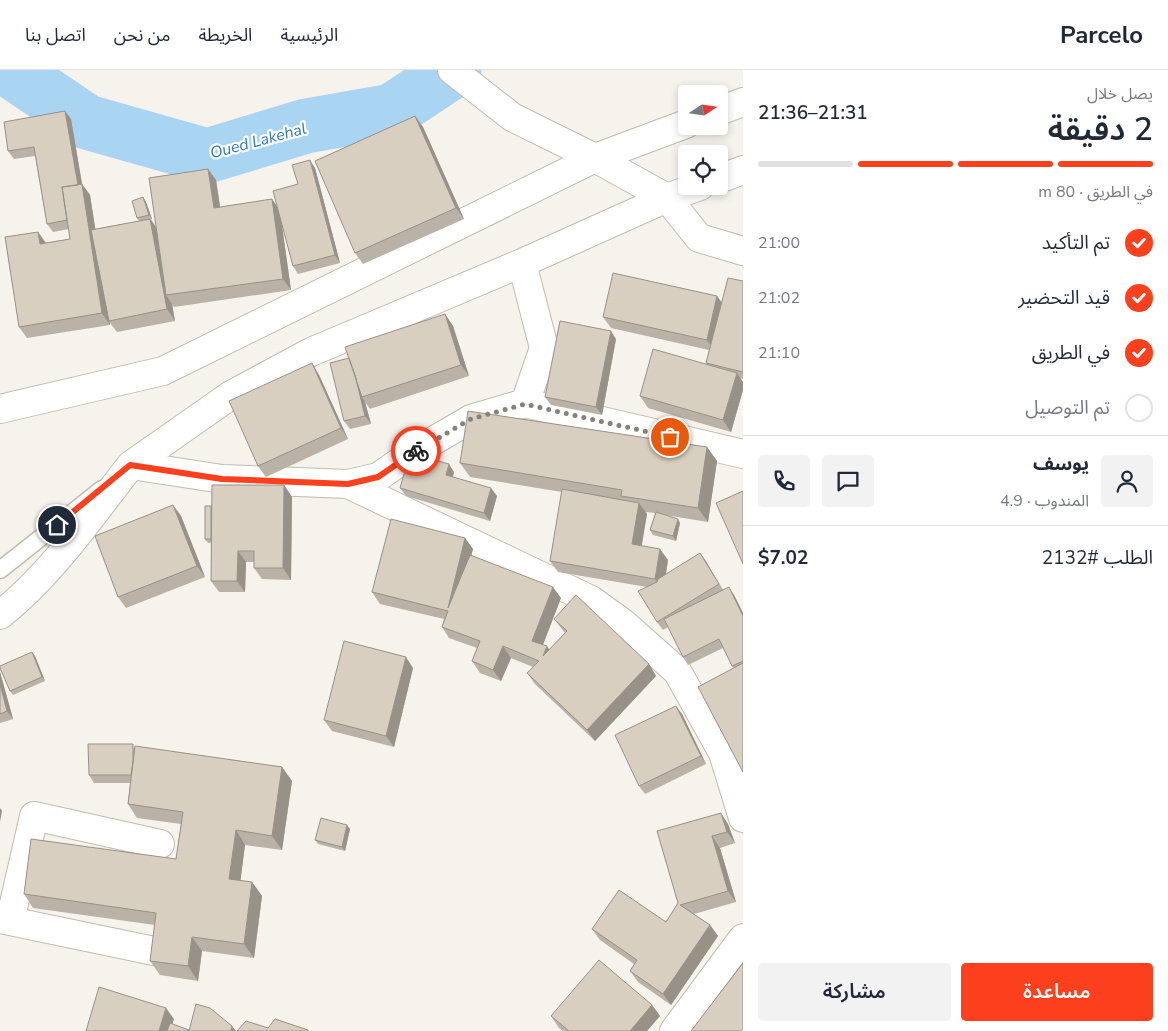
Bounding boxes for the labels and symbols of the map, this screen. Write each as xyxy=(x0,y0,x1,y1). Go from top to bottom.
north arrow xyxy=(678,85,728,135)
water label: Oued Lakehal xyxy=(208,117,309,164)
pin xyxy=(649,416,691,458)
courier xyxy=(391,426,441,476)
pin xyxy=(36,504,78,546)

